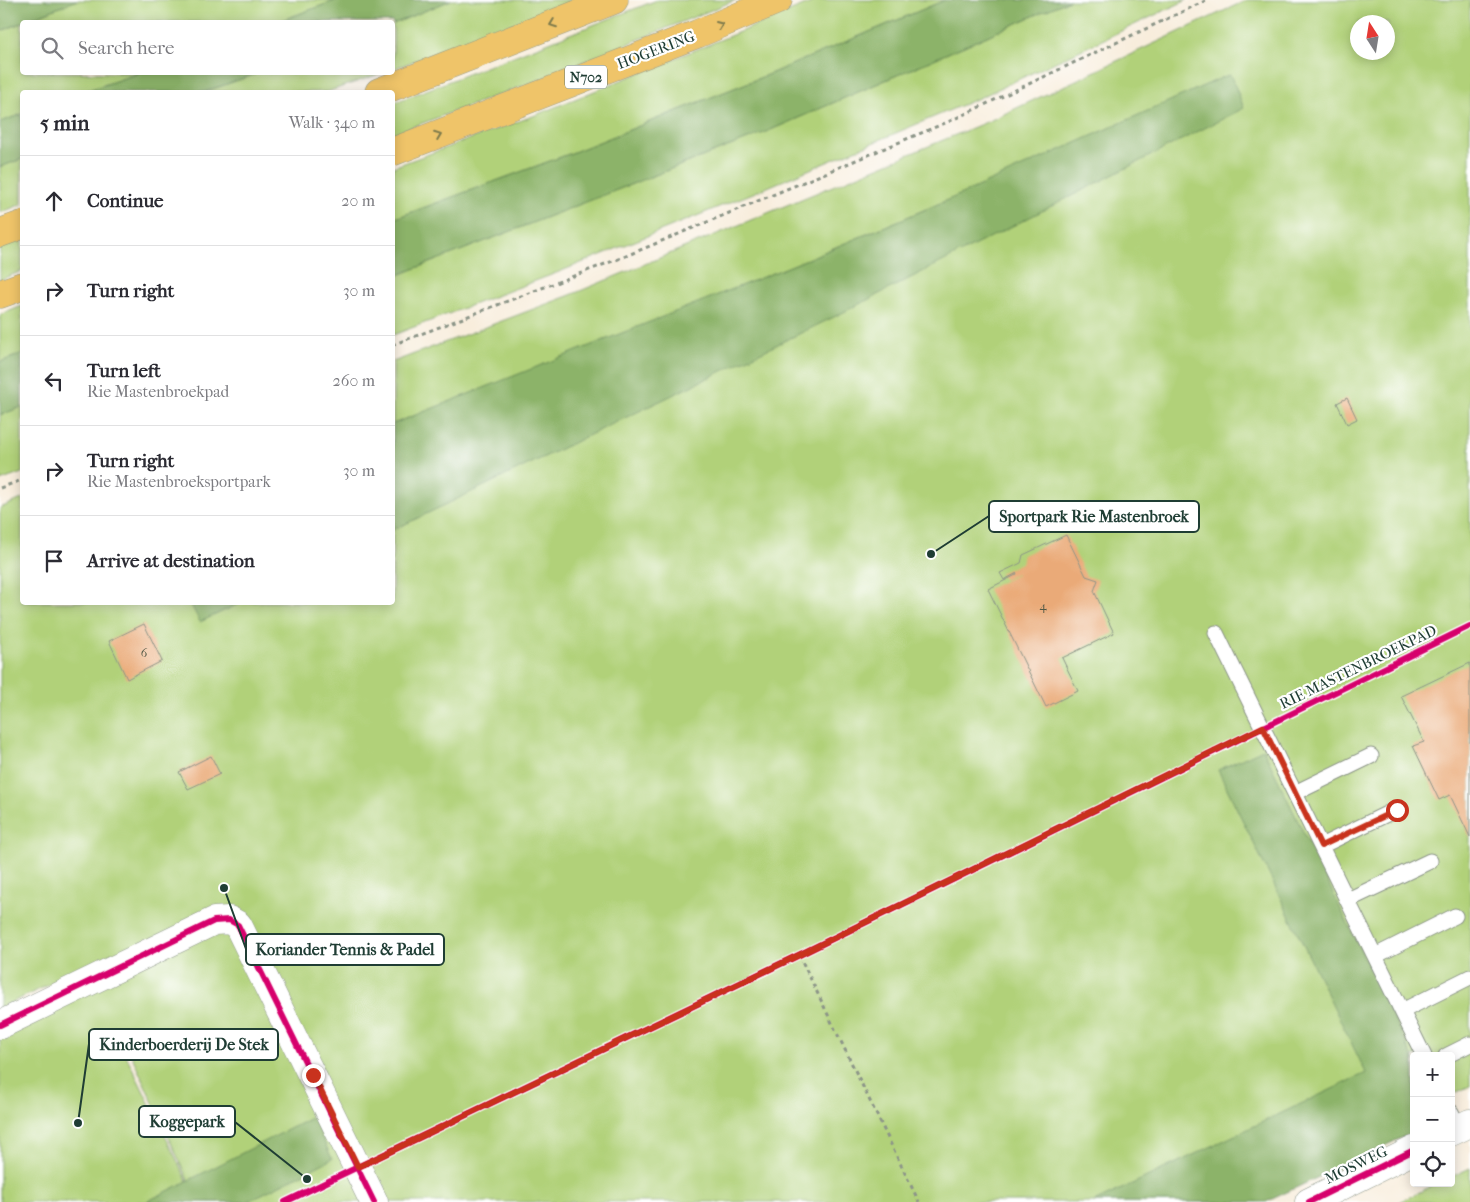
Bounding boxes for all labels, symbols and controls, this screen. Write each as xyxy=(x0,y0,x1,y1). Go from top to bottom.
north arrow xyxy=(1350,15,1395,60)
one-way arrow xyxy=(549,18,558,28)
search box xyxy=(20,20,395,75)
one-way arrow xyxy=(715,20,724,31)
street label: HOGERING xyxy=(615,27,698,73)
icon: search xyxy=(38,34,66,62)
text: Search here xyxy=(78,37,174,59)
road number: N702 xyxy=(565,66,607,88)
text: 5 min xyxy=(40,111,89,135)
text: Walk · 340 m xyxy=(289,113,375,132)
one-way arrow xyxy=(433,131,442,141)
icon: ahead xyxy=(40,187,68,215)
text: Continue xyxy=(87,190,163,212)
text: 20 m xyxy=(341,191,375,210)
icon: right xyxy=(40,277,68,305)
text: Turn right xyxy=(87,280,174,302)
text: 30 m xyxy=(343,281,375,300)
text: Turn left xyxy=(87,360,161,382)
icon: left xyxy=(40,367,68,395)
text: 260 m xyxy=(333,371,375,390)
text: Rie Mastenbroekpad xyxy=(87,382,229,401)
text: Turn right xyxy=(87,450,174,472)
icon: right xyxy=(40,457,68,485)
text: 30 m xyxy=(343,461,375,480)
text: Rie Mastenbroeksportpark xyxy=(87,472,271,491)
callout: Sportpark Rie Mastenbroek xyxy=(989,501,1199,532)
text: Sportpark Rie Mastenbroek xyxy=(999,507,1189,527)
icon: arrive xyxy=(40,547,68,575)
text: Arrive at destination xyxy=(87,550,255,572)
house number: 4 xyxy=(1039,599,1047,613)
street label: RIE MASTENBROEKPAD xyxy=(1277,621,1439,713)
house number: 6 xyxy=(141,646,148,660)
route start xyxy=(1386,799,1409,822)
callout: Koriander Tennis & Padel xyxy=(246,934,444,965)
text: Koriander Tennis & Padel xyxy=(256,940,435,959)
callout: Kinderboerderij De Stek xyxy=(89,1029,278,1060)
text: Kinderboerderij De Stek xyxy=(99,1035,269,1054)
map controls xyxy=(1410,1052,1455,1187)
button: + xyxy=(1410,1052,1455,1097)
route end xyxy=(302,1064,325,1087)
button: − xyxy=(1410,1097,1455,1142)
callout: Koggepark xyxy=(139,1106,235,1137)
text: Koggepark xyxy=(149,1112,225,1132)
street label: MOSWEG xyxy=(1322,1142,1391,1188)
button: locate xyxy=(1410,1142,1455,1187)

